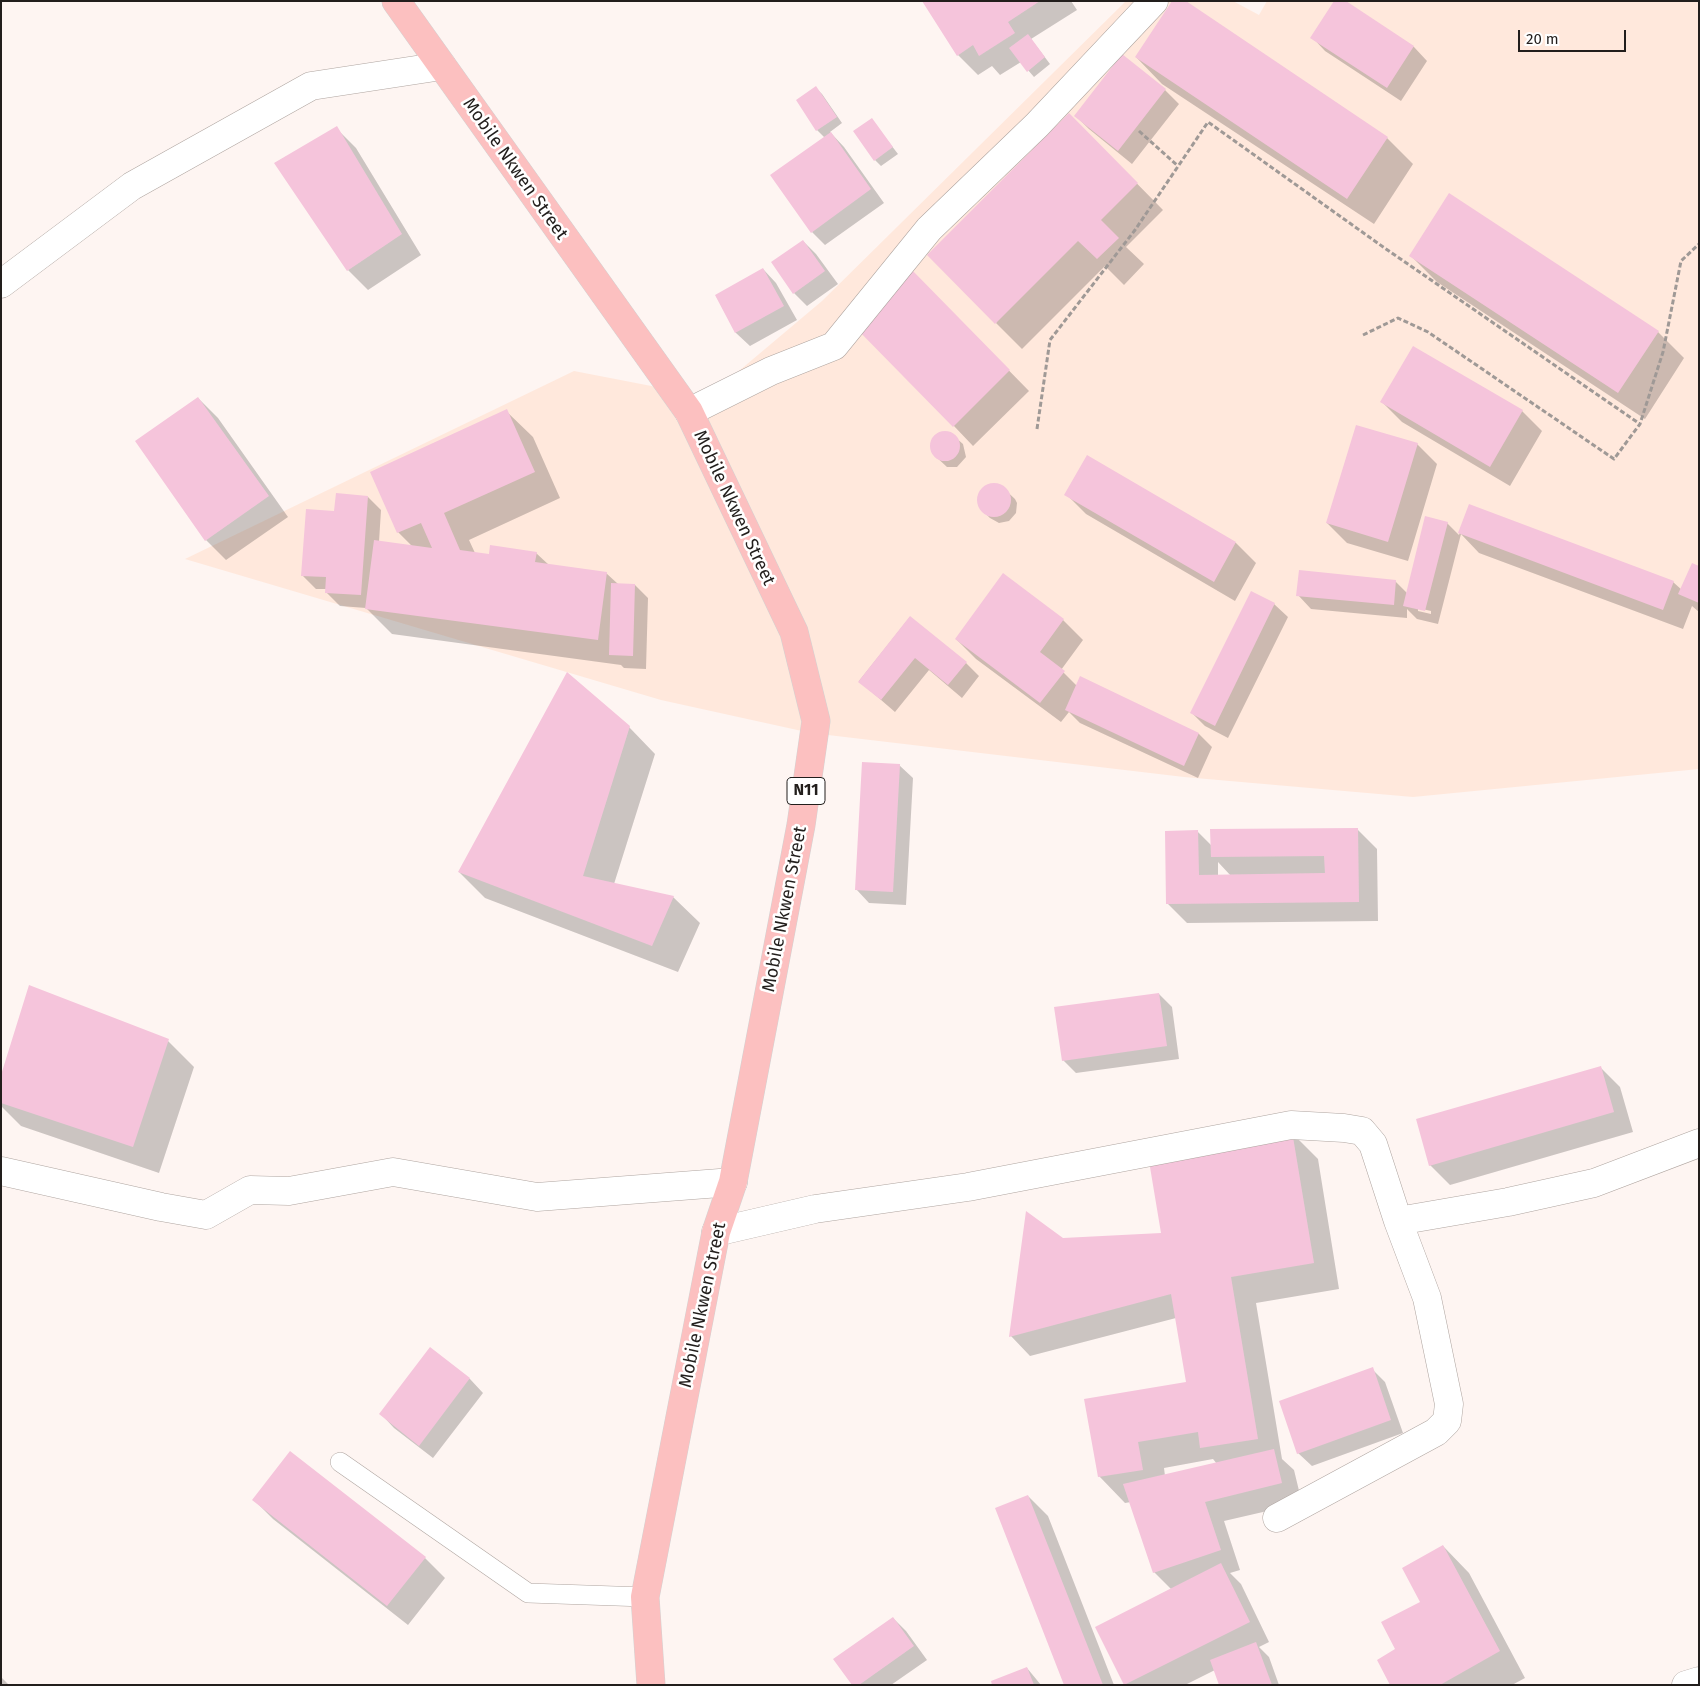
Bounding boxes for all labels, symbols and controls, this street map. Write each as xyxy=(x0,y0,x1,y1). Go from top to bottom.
scale bar xyxy=(1520,20,1628,52)
text: 20 m xyxy=(1526,30,1559,48)
street label: Mobile Nkwen Street xyxy=(458,94,572,244)
street label: Mobile Nkwen Street xyxy=(689,427,779,589)
road number: N11 xyxy=(787,778,825,804)
street label: Mobile Nkwen Street xyxy=(758,824,812,994)
street label: Mobile Nkwen Street xyxy=(675,1220,731,1390)

